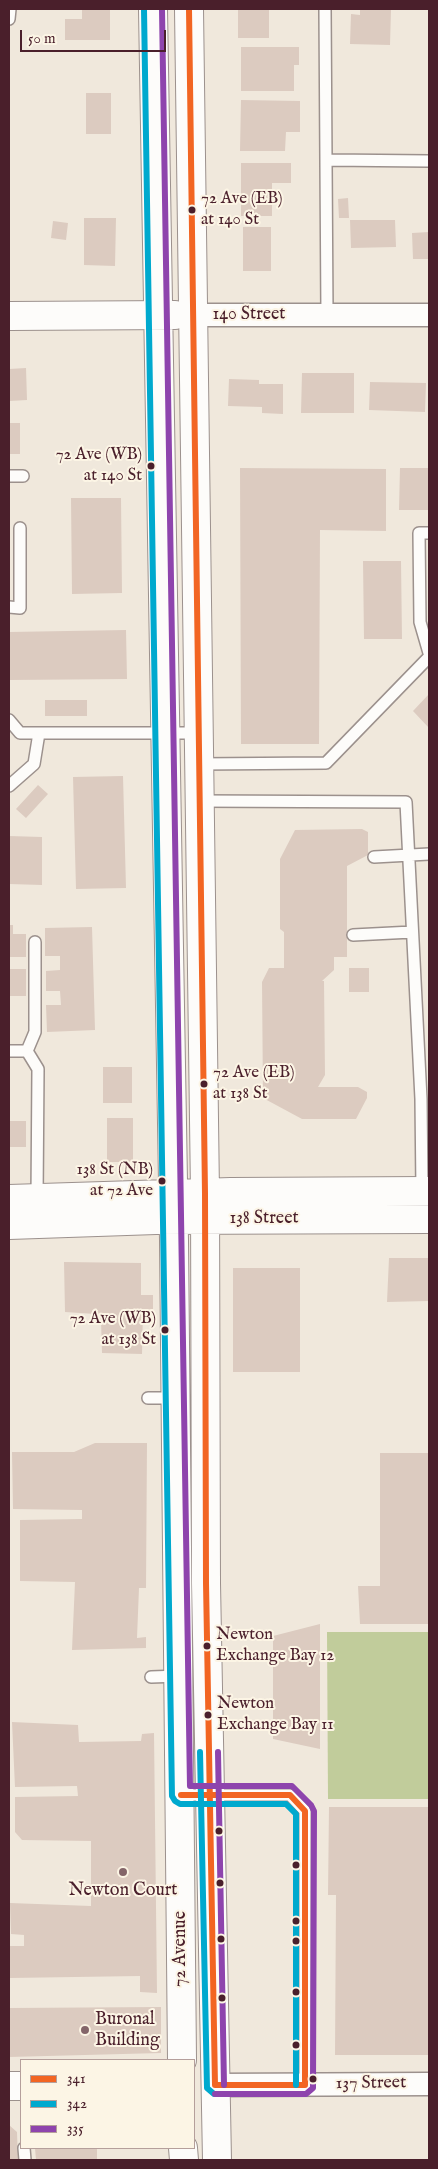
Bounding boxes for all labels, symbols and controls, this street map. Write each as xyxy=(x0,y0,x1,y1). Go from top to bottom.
scale bar xyxy=(22,20,169,52)
text: 50 m xyxy=(28,29,56,48)
place label: 72 Ave (EB) at 140 St xyxy=(201,190,283,230)
marker: 72 Ave (EB) at 140 St xyxy=(187,205,197,215)
street label: 140 Street xyxy=(212,304,286,326)
place label: 72 Ave (WB) at 140 St xyxy=(56,446,142,486)
marker: 72 Ave (WB) at 140 St xyxy=(146,461,156,471)
place label: 72 Ave (EB) at 138 St xyxy=(213,1064,295,1104)
marker: 72 Ave (EB) at 138 St xyxy=(199,1079,209,1089)
place label: 138 St (NB) at 72 Ave xyxy=(77,1161,153,1201)
marker: 138 St (NB) at 72 Ave xyxy=(157,1176,167,1186)
street label: 138 Street xyxy=(229,1208,299,1230)
place label: 72 Ave (WB) at 138 St xyxy=(70,1310,156,1350)
marker: 72 Ave (WB) at 138 St xyxy=(160,1325,170,1335)
place label: Newton Exchange Bay 12 xyxy=(216,1626,334,1666)
marker: Newton Exchange Bay 12 xyxy=(202,1641,212,1651)
place label: Newton Exchange Bay 11 xyxy=(217,1695,334,1735)
marker: Newton Exchange Bay 11 xyxy=(203,1710,213,1720)
unlabelled marker xyxy=(214,1826,224,1836)
unlabelled marker xyxy=(291,1860,301,1870)
marker: Newton Court xyxy=(117,1866,129,1878)
unlabelled marker xyxy=(215,1878,225,1888)
place label: Newton Court xyxy=(68,1880,178,1902)
street label: 72 Avenue xyxy=(170,1911,192,1987)
unlabelled marker xyxy=(291,1916,301,1926)
unlabelled marker xyxy=(216,1934,226,1944)
unlabelled marker xyxy=(291,1936,301,1946)
unlabelled marker xyxy=(291,1987,301,1997)
unlabelled marker xyxy=(217,1993,227,2003)
place label: Buronal Building xyxy=(95,2009,160,2052)
marker: Buronal Building xyxy=(79,2024,91,2036)
unlabelled marker xyxy=(291,2040,301,2050)
legend xyxy=(20,2059,195,2149)
text: 341 xyxy=(67,2069,86,2088)
street label: 137 Street xyxy=(336,2073,406,2095)
unlabelled marker xyxy=(308,2074,318,2084)
text: 342 xyxy=(67,2094,87,2113)
text: 335 xyxy=(67,2119,84,2138)

